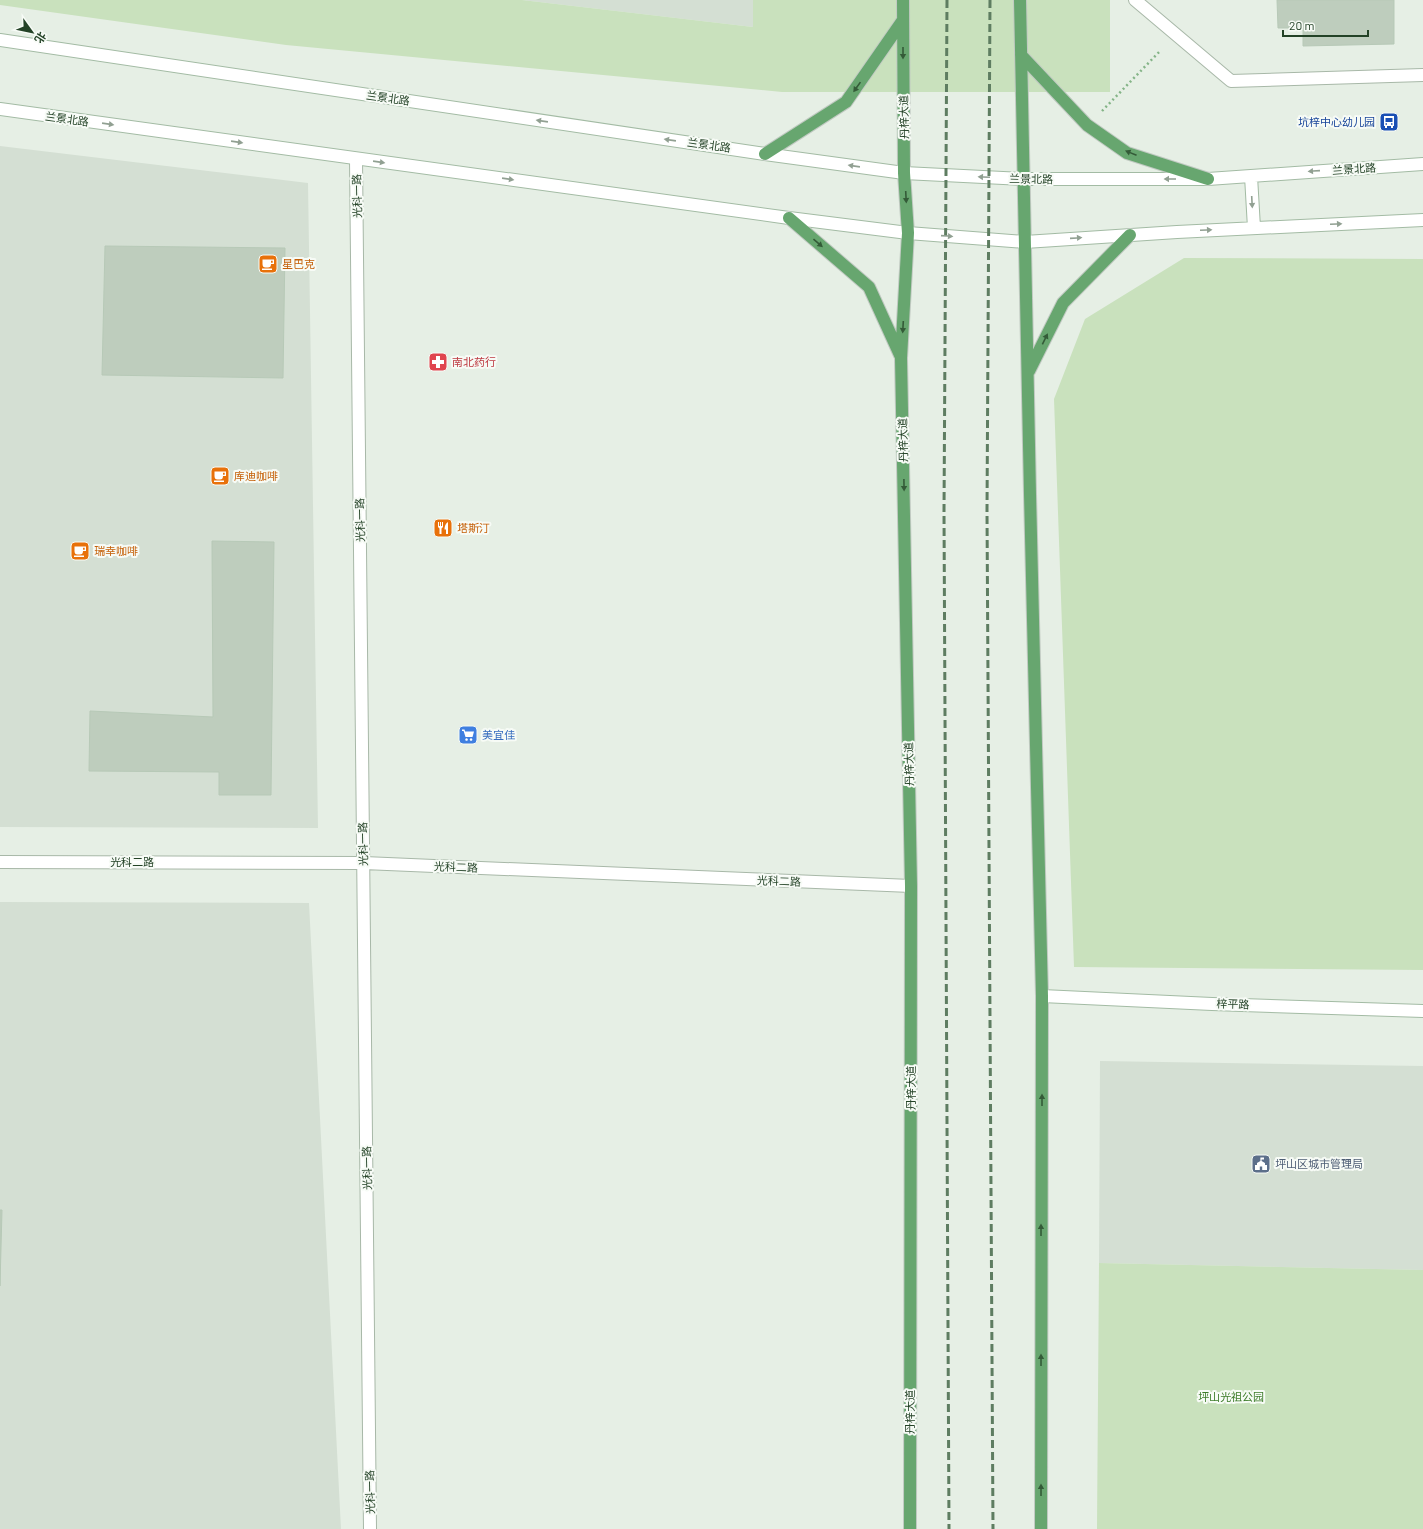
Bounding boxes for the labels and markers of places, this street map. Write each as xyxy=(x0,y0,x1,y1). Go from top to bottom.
bus stop icon: 坑梓中心幼儿园 xyxy=(1378,111,1400,133)
place label: 坑梓中心幼儿园 xyxy=(1298,115,1375,128)
cafe icon: 星巴克 xyxy=(257,253,279,275)
place label: 星巴克 xyxy=(282,257,315,270)
pharmacy icon: 南北药行 xyxy=(427,351,449,373)
place label: 南北药行 xyxy=(452,355,496,368)
cafe icon: 库迪咖啡 xyxy=(209,465,231,487)
place label: 库迪咖啡 xyxy=(234,469,278,482)
restaurant icon: 塔斯汀 xyxy=(432,517,454,539)
place label: 塔斯汀 xyxy=(457,521,490,534)
cafe icon: 瑞幸咖啡 xyxy=(69,540,91,562)
place label: 瑞幸咖啡 xyxy=(94,544,138,557)
supermarket icon: 美宜佳 xyxy=(457,724,479,746)
place label: 美宜佳 xyxy=(482,728,515,741)
public building icon: 坪山区城市管理局 xyxy=(1250,1153,1272,1175)
place label: 坪山区城市管理局 xyxy=(1275,1157,1363,1170)

